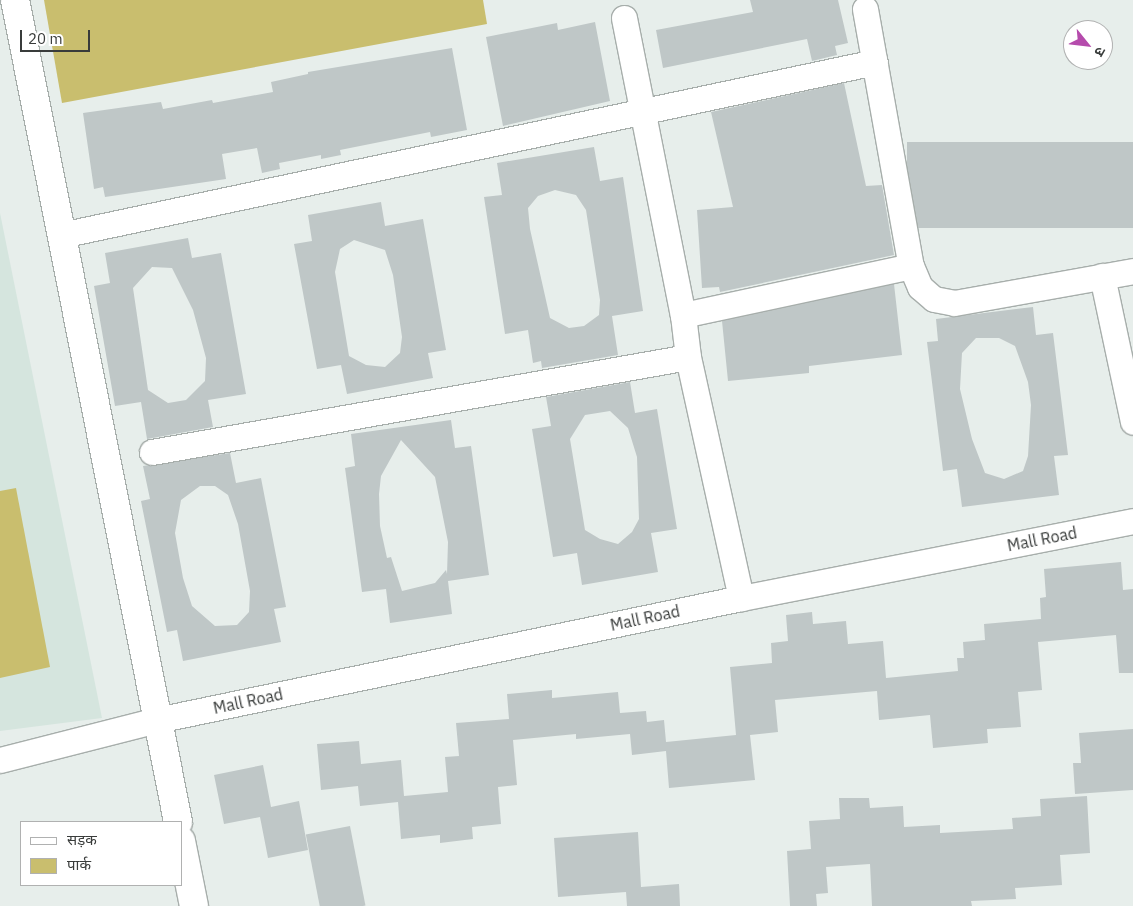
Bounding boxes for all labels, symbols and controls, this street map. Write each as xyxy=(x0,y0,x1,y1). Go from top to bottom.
scale bar xyxy=(22,20,92,52)
north arrow xyxy=(1063,20,1113,70)
text: 20 m xyxy=(28,29,63,48)
text: उ xyxy=(1090,44,1110,60)
street label: Mall Road xyxy=(1005,523,1079,555)
street label: Mall Road xyxy=(608,601,682,635)
street label: Mall Road xyxy=(211,684,285,718)
legend xyxy=(20,821,182,886)
text: सड़क xyxy=(67,830,97,849)
text: पार्क xyxy=(67,855,91,874)

